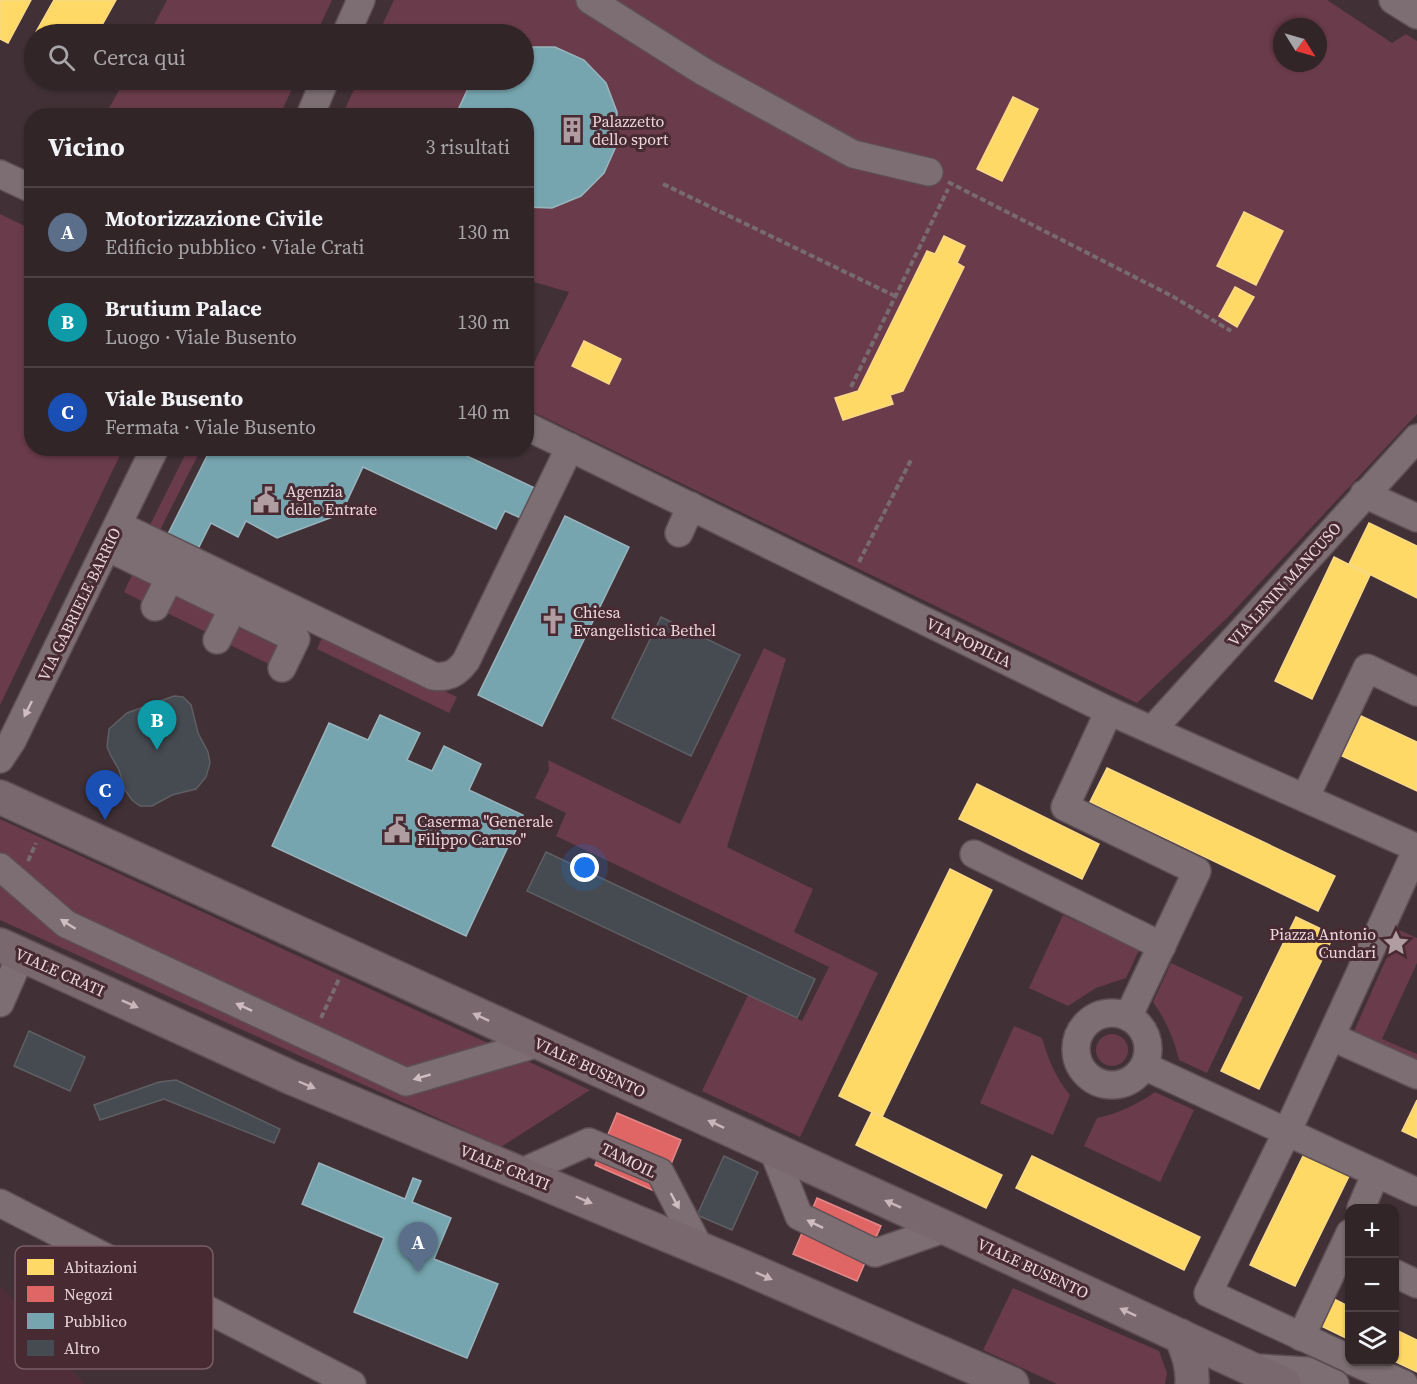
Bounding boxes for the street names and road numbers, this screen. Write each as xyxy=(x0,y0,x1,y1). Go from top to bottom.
street label: VIA LENIN MANCUSO xyxy=(1222,517,1346,651)
street label: VIA GABRIELE BARRIO xyxy=(32,524,126,684)
street label: VIA POPILIA xyxy=(923,612,1016,672)
street label: VIALE CRATI xyxy=(12,942,108,1002)
street label: VIALE BUSENTO xyxy=(531,1031,649,1103)
street label: TAMOIL xyxy=(597,1137,661,1183)
street label: VIALE CRATI xyxy=(457,1139,554,1195)
street label: VIALE BUSENTO xyxy=(974,1232,1092,1304)

